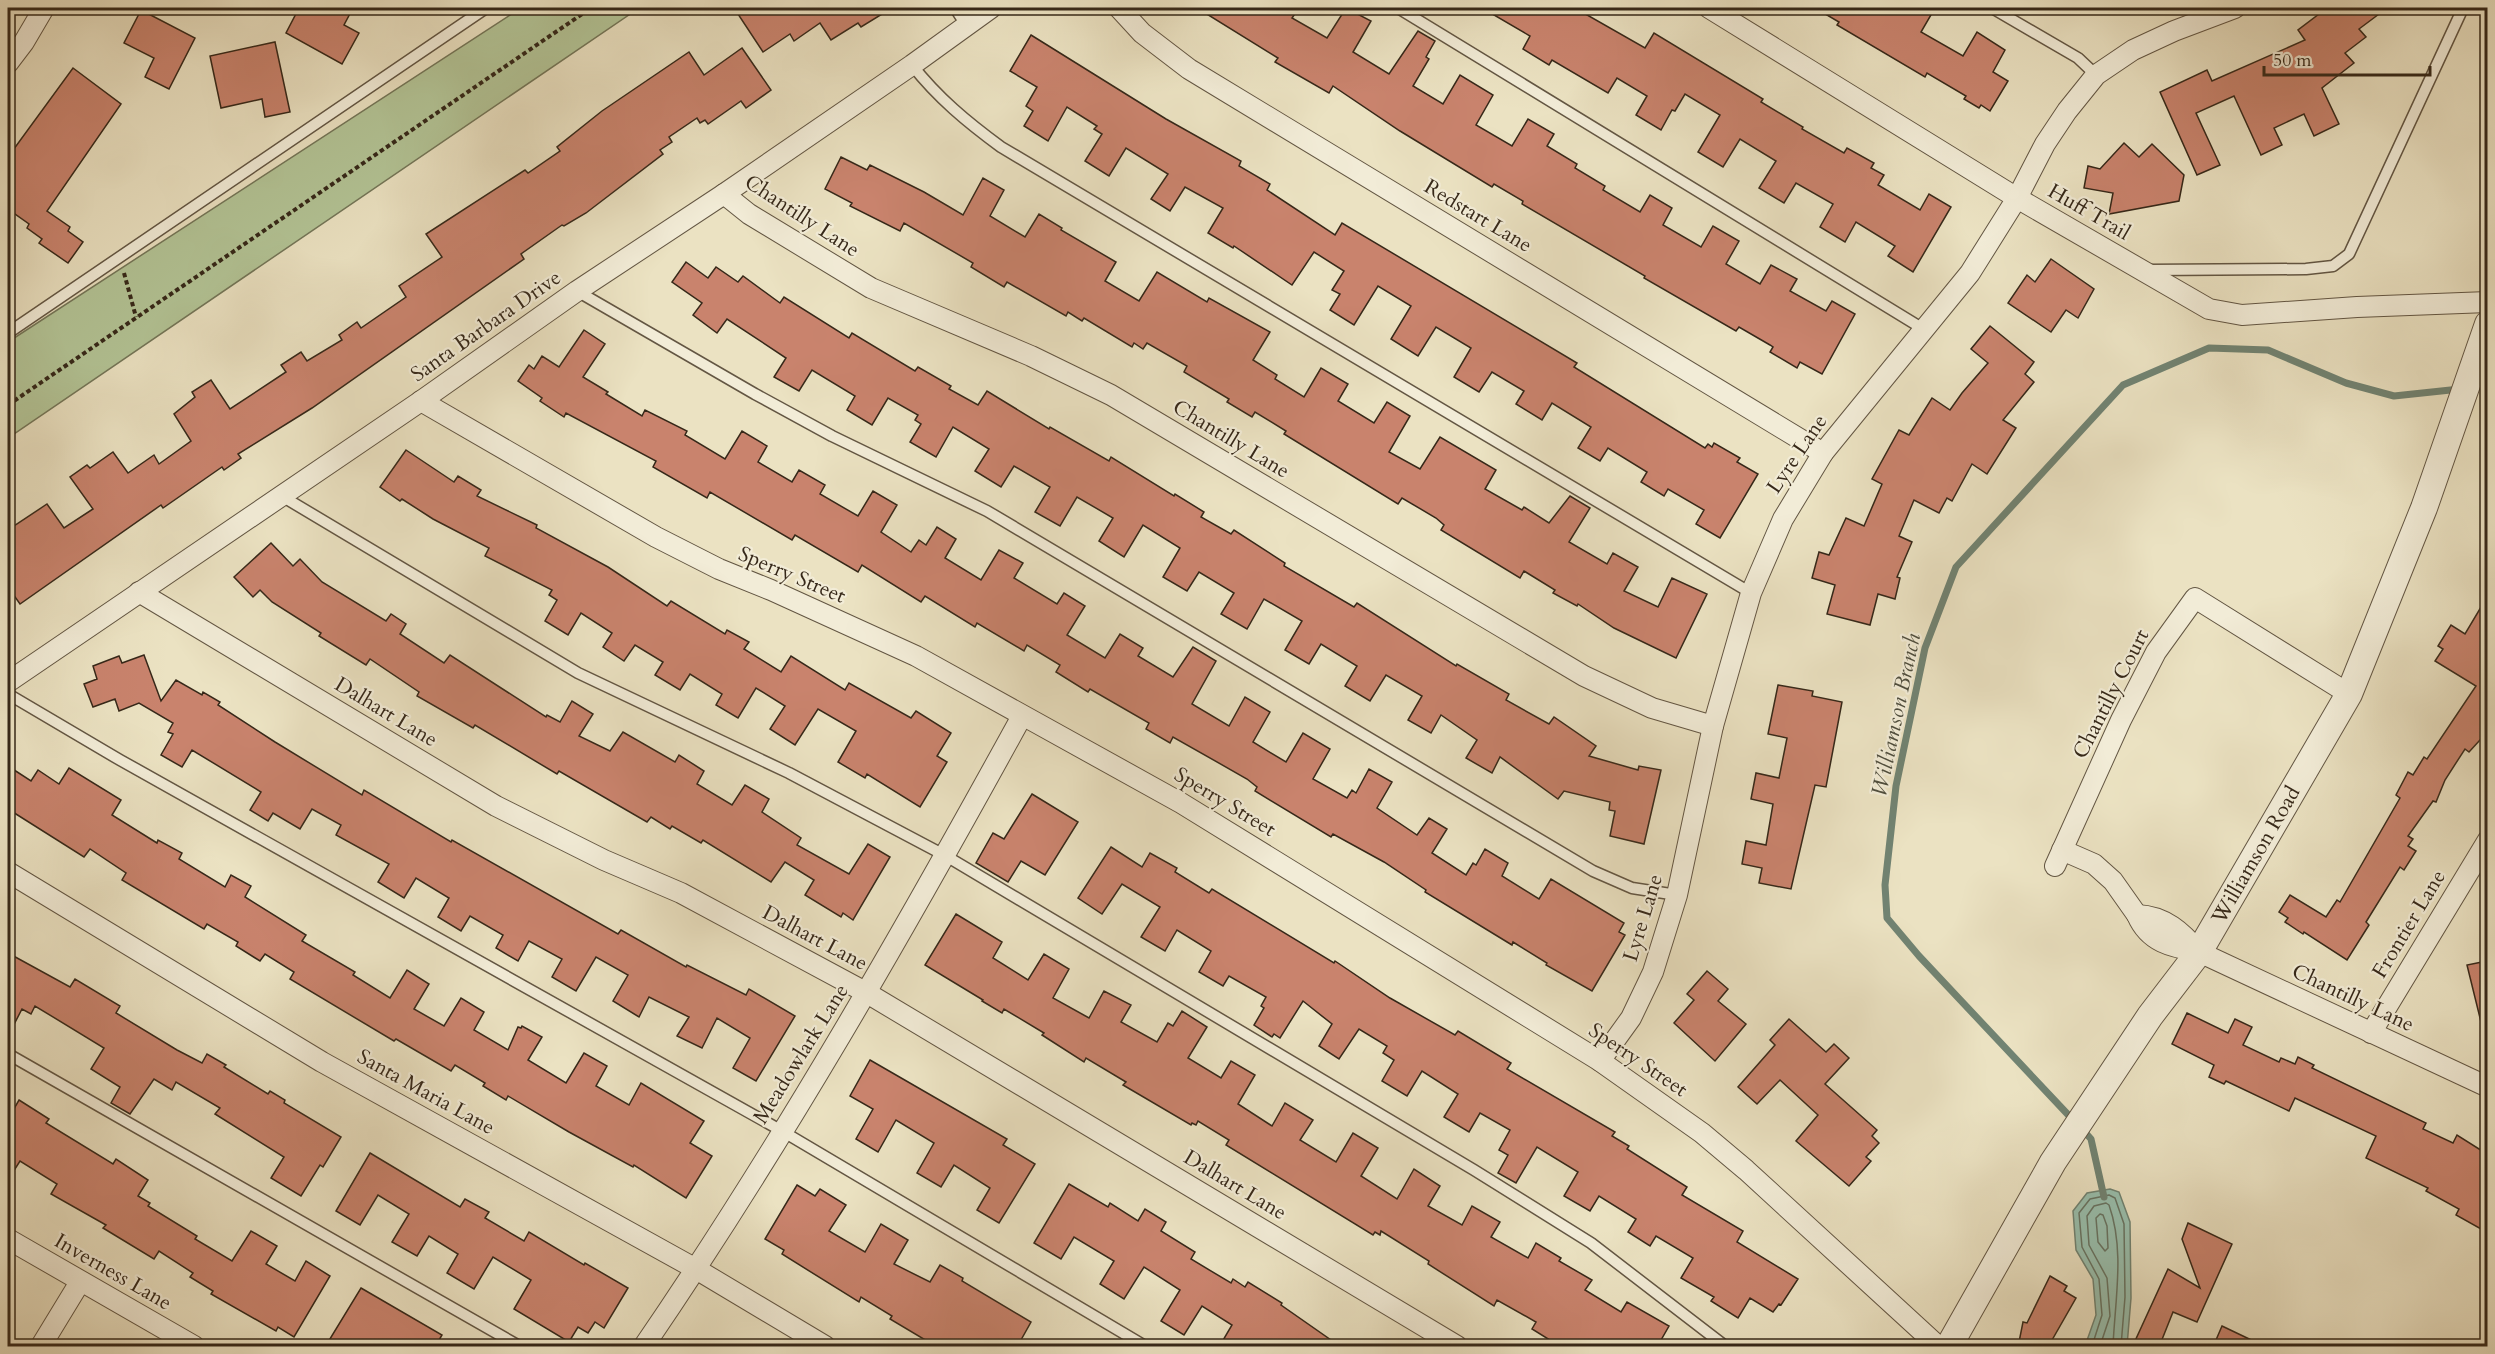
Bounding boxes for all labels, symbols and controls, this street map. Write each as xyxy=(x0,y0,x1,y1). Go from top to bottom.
scale bar xyxy=(2264,39,2430,77)
text: 50 m xyxy=(2273,48,2312,73)
street label: Chantilly Lane xyxy=(739,168,865,264)
street label: Redstart Lane xyxy=(1419,172,1537,260)
street label: Huff Trail xyxy=(2042,177,2136,247)
street label: Santa Barbara Drive xyxy=(405,263,567,389)
street label: Chantilly Lane xyxy=(1167,393,1295,485)
street label: Lyre Lane xyxy=(1760,409,1834,499)
street label: Sperry Street xyxy=(734,539,850,611)
street label: Chantilly Court xyxy=(2066,624,2156,764)
water label: Williamson Branch xyxy=(1864,630,1928,799)
street label: Dalhart Lane xyxy=(329,670,443,754)
street label: Sperry Street xyxy=(1169,760,1282,844)
street label: Williamson Road xyxy=(2204,781,2307,930)
street label: Frontier Lane xyxy=(2365,864,2453,984)
street label: Lyre Lane xyxy=(1616,871,1670,965)
street label: Dalhart Lane xyxy=(757,898,873,978)
street label: Chantilly Lane xyxy=(2287,957,2419,1039)
street label: Meadowlark Lane xyxy=(746,978,856,1130)
street label: Sperry Street xyxy=(1583,1016,1694,1104)
street label: Santa Maria Lane xyxy=(352,1042,500,1142)
street label: Dalhart Lane xyxy=(1178,1143,1292,1227)
street label: Inverness Lane xyxy=(49,1227,177,1317)

